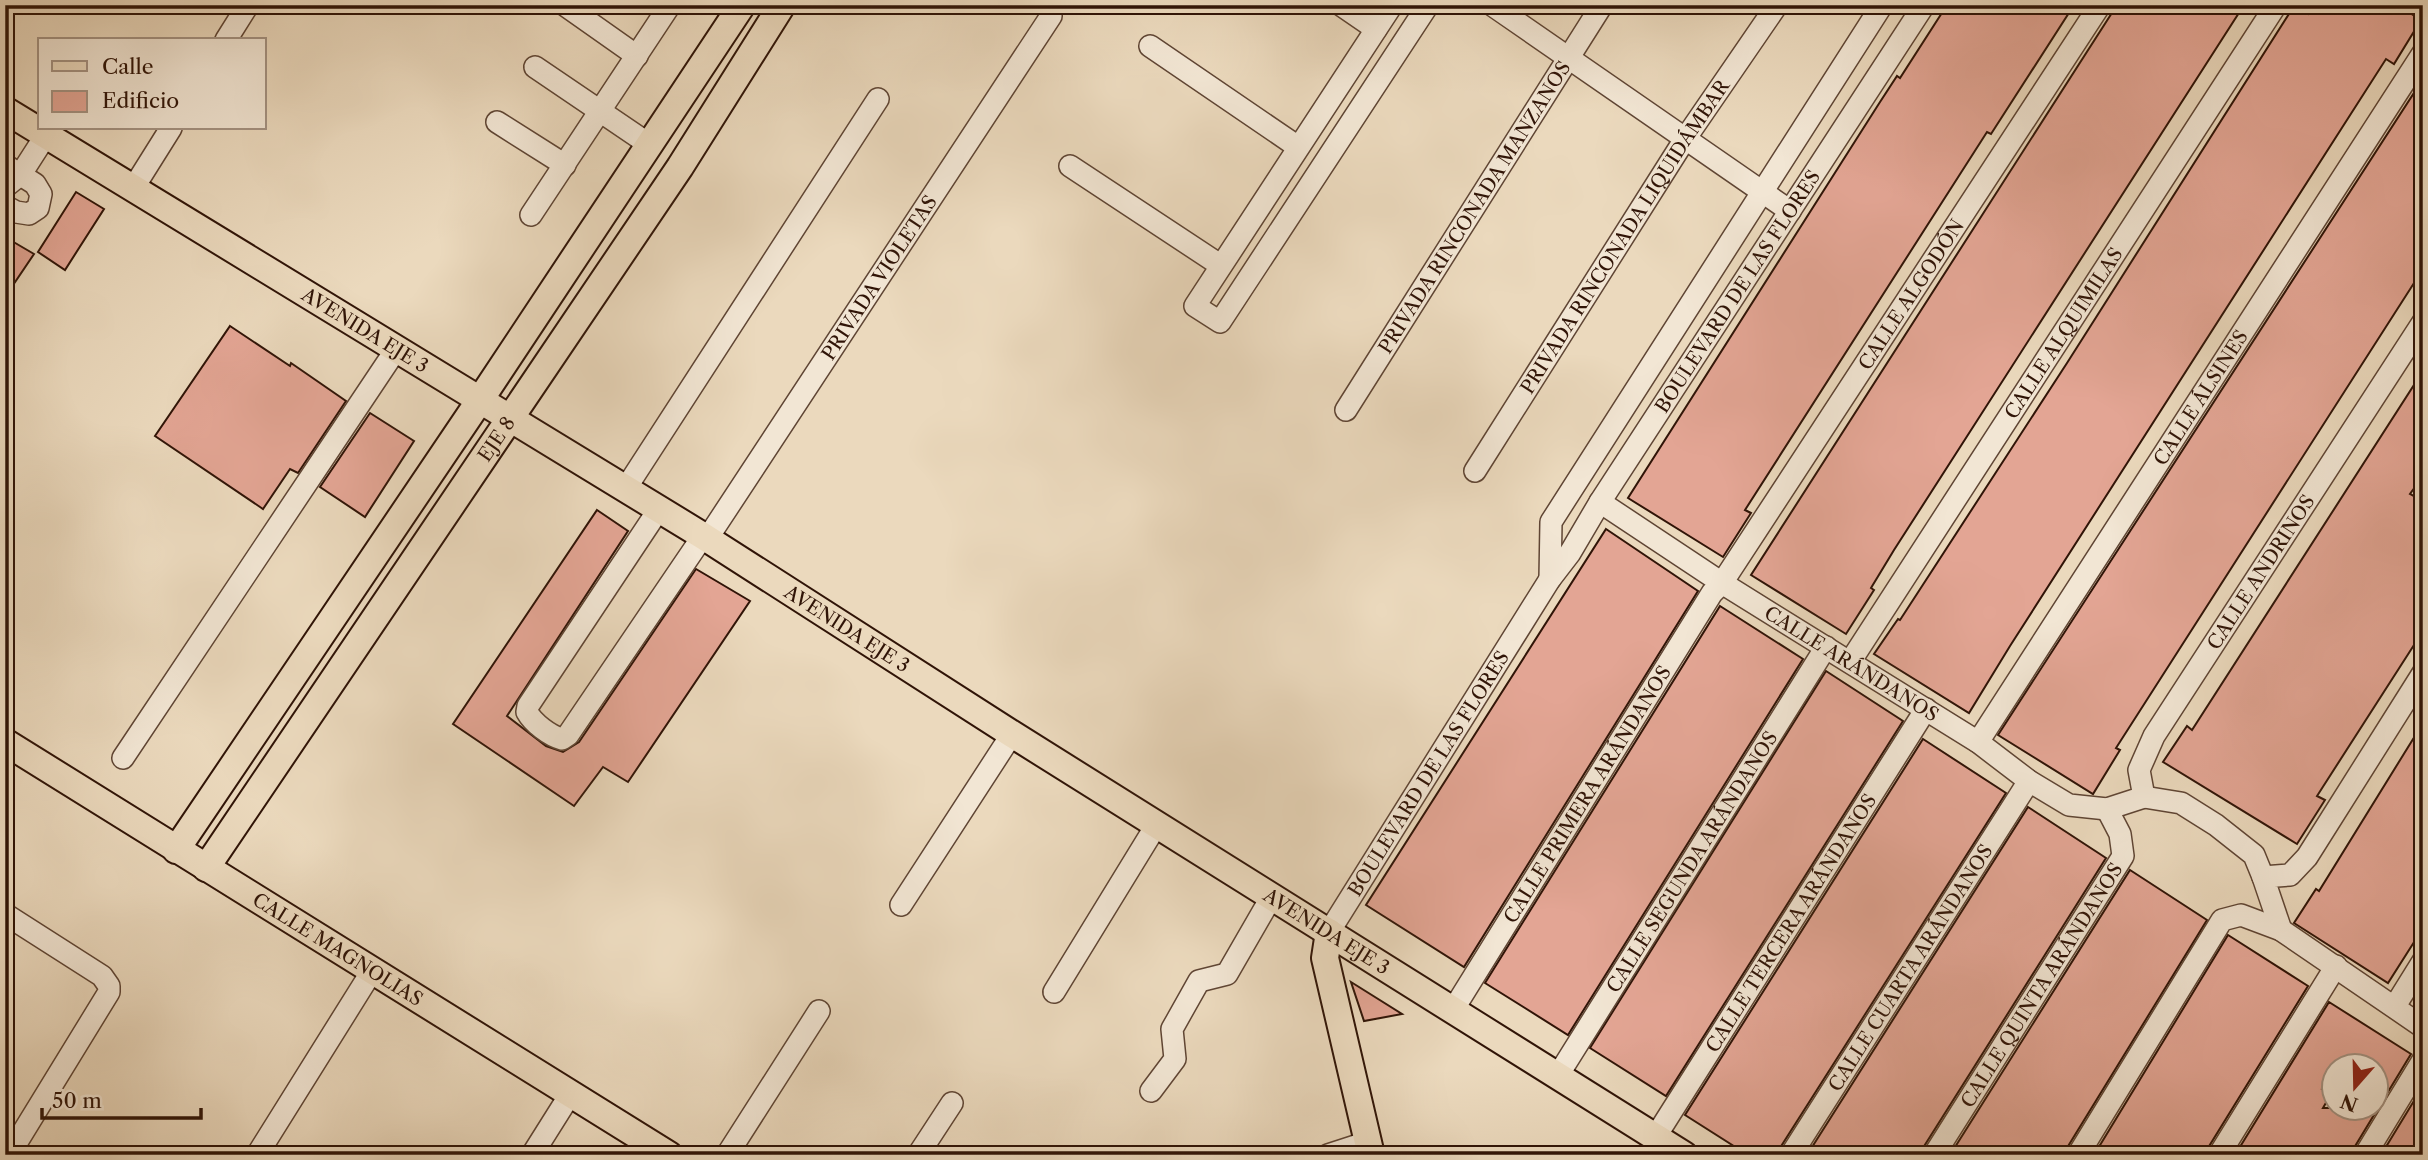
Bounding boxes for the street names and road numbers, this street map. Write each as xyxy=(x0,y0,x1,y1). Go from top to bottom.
street label: PRIVADA RINCONADA MANZANOS xyxy=(1373,57,1575,358)
street label: PRIVADA RINCONADA LIQUIDÁMBAR xyxy=(1515,74,1734,398)
street label: BOULEVARD DE LAS FLORES xyxy=(1650,166,1825,417)
street label: PRIVADA VIOLETAS xyxy=(816,191,942,364)
street label: CALLE ALGODÓN xyxy=(1853,215,1968,374)
street label: CALLE ALQUIMILAS xyxy=(1999,243,2127,423)
street label: AVENIDA EJE 3 xyxy=(297,282,433,377)
street label: CALLE ÁLSINES xyxy=(2148,326,2253,469)
street label: EJE 8 xyxy=(473,412,520,466)
street label: CALLE ANDRINOS xyxy=(2202,490,2319,654)
street label: AVENIDA EJE 3 xyxy=(779,579,914,677)
street label: CALLE ARÁNDANOS xyxy=(1760,601,1943,726)
street label: BOULEVARD DE LAS FLORES xyxy=(1343,647,1514,900)
street label: CALLE PRIMERA ARÁNDANOS xyxy=(1498,661,1676,927)
street label: CALLE SEGUNDA ARÁNDANOS xyxy=(1601,727,1782,997)
street label: CALLE TERCERA ARÁNDANOS xyxy=(1700,790,1881,1056)
street label: CALLE CUARTA ARÁNDANOS xyxy=(1823,840,1997,1095)
street label: CALLE QUINTA ARÁNDANOS xyxy=(1956,859,2127,1112)
street label: AVENIDA EJE 3 xyxy=(1259,883,1394,979)
street label: CALLE MAGNOLIAS xyxy=(249,887,427,1011)

